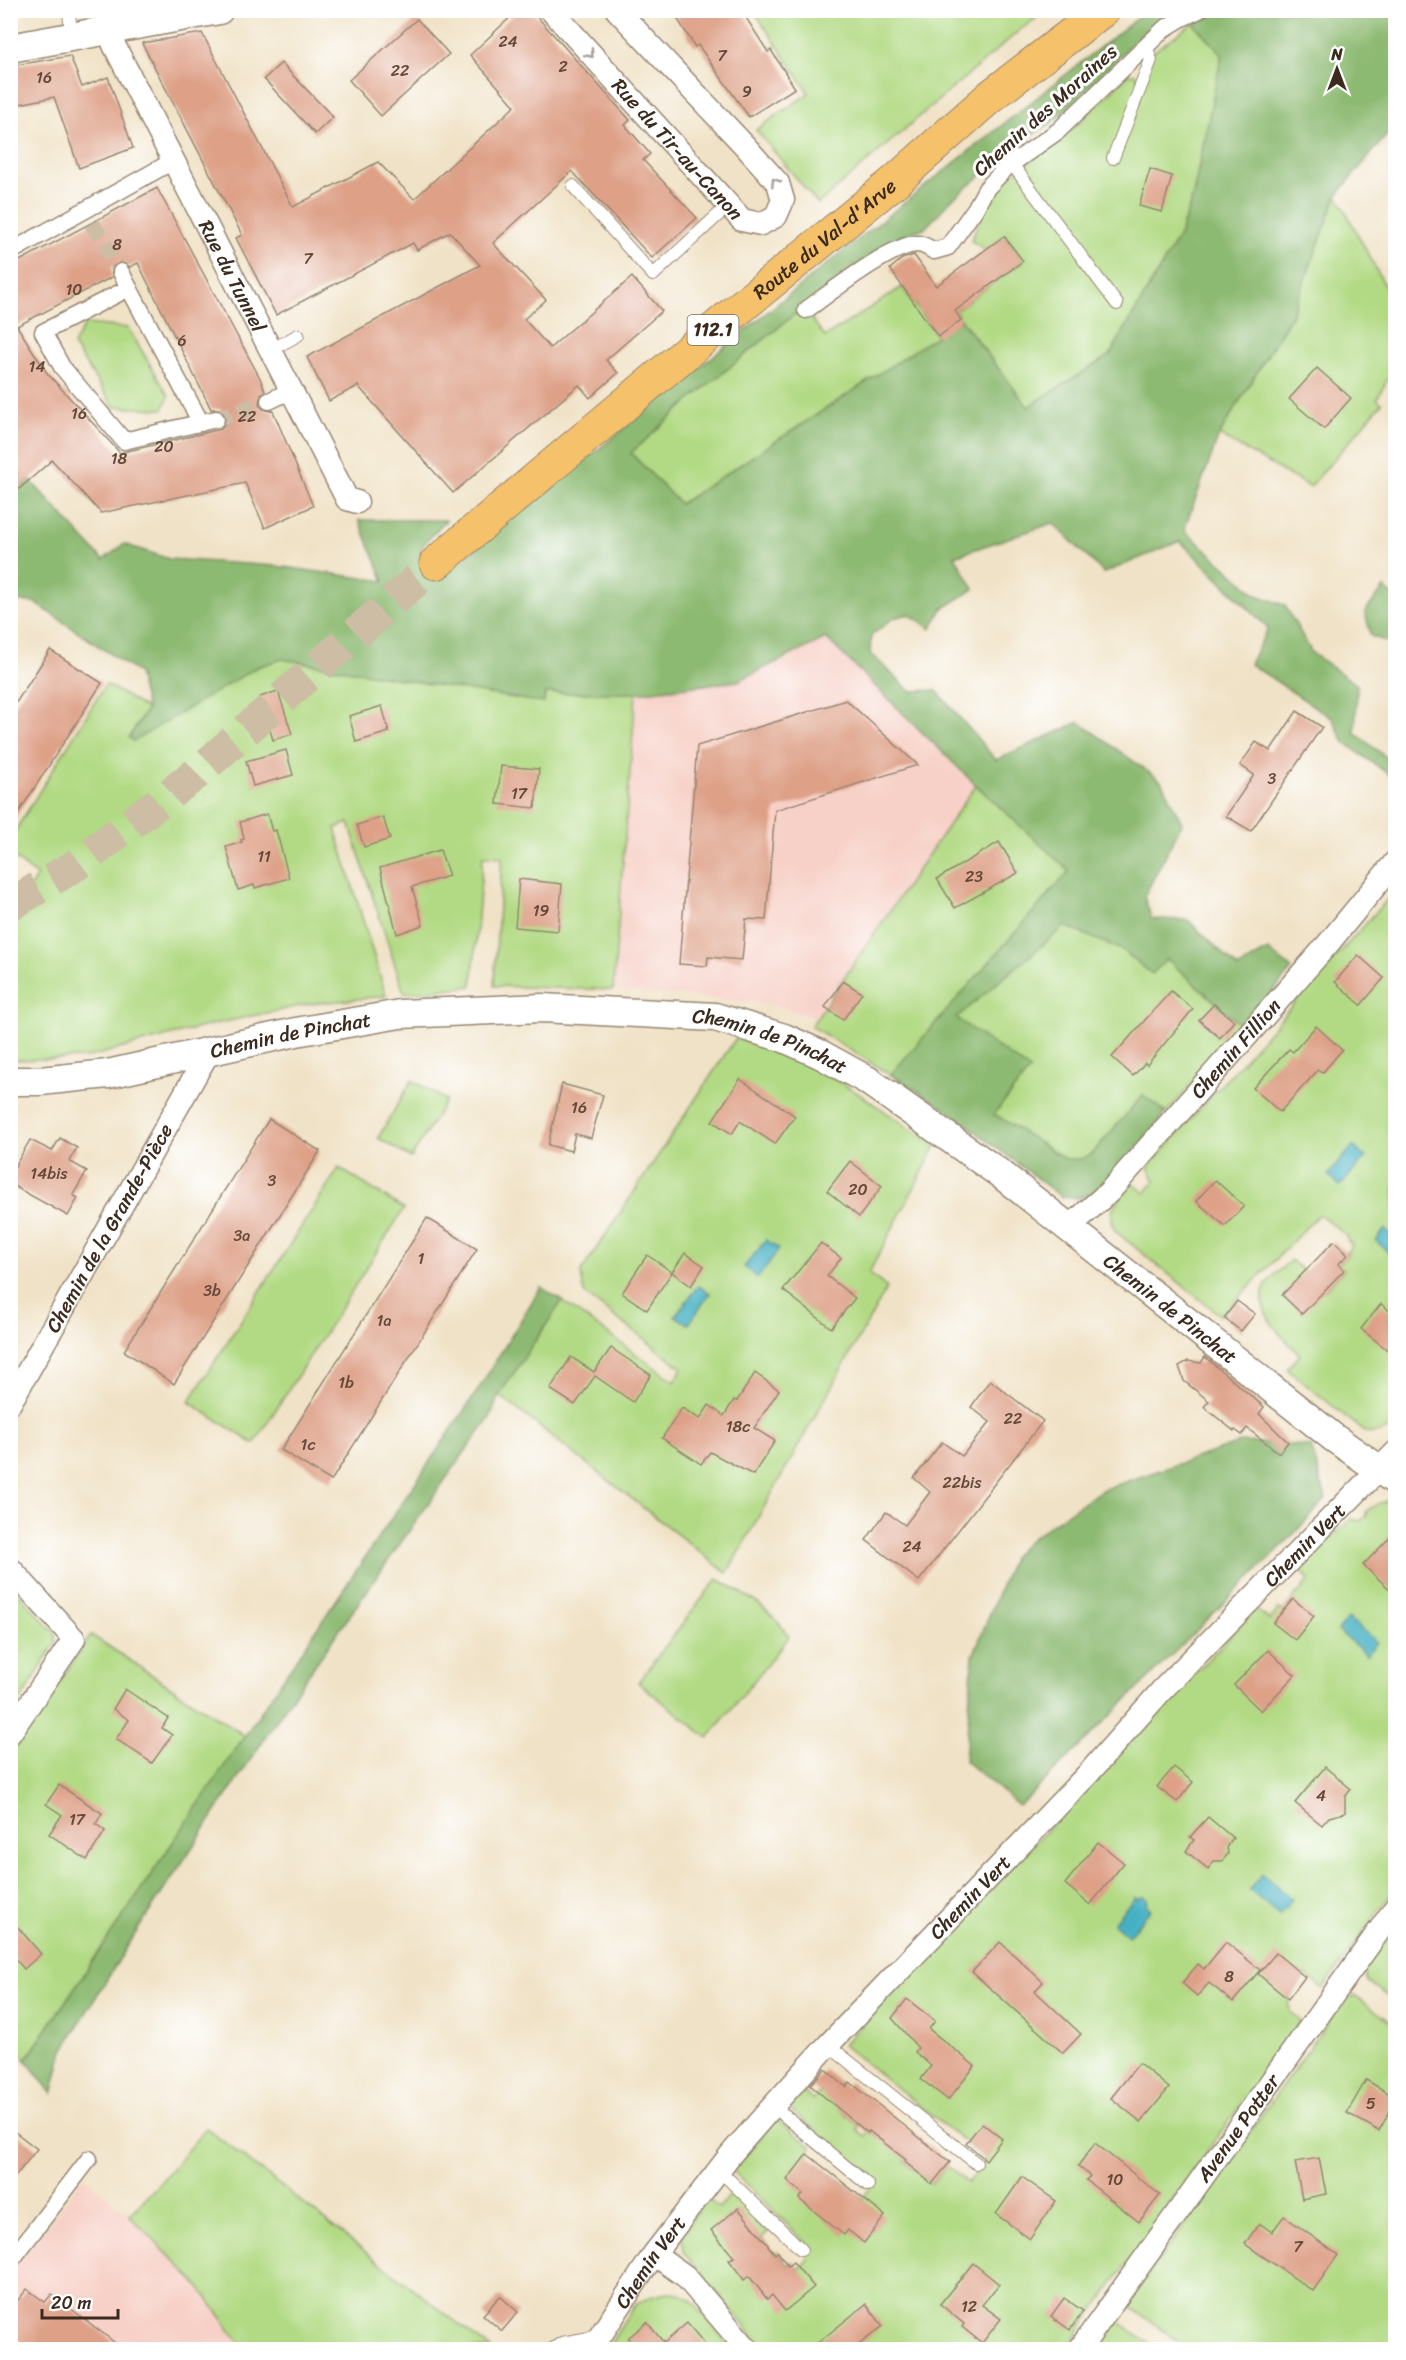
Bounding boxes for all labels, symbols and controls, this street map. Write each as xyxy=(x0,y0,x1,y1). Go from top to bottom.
house number: 24 xyxy=(498,27,518,56)
street label: Chemin des Moraines xyxy=(965,35,1126,185)
north arrow xyxy=(1307,39,1367,99)
text: N xyxy=(1330,40,1343,69)
house number: 7 xyxy=(717,41,727,70)
one-way arrow xyxy=(583,47,594,57)
house number: 2 xyxy=(558,52,568,81)
house number: 22 xyxy=(391,56,409,85)
house number: 16 xyxy=(36,63,52,92)
street label: Rue du Tir-au-Canon xyxy=(603,70,752,229)
house number: 9 xyxy=(742,77,752,106)
street label: Route du Val-d'Arve xyxy=(745,170,905,309)
one-way arrow xyxy=(771,177,782,188)
street label: Rue du Tunnel xyxy=(188,214,276,340)
house number: 8 xyxy=(112,230,122,259)
house number: 7 xyxy=(303,244,313,273)
house number: 10 xyxy=(66,275,82,304)
road number: 112.1 xyxy=(688,315,738,345)
house number: 6 xyxy=(177,326,187,355)
house number: 14 xyxy=(29,352,45,381)
house number: 16 xyxy=(71,399,87,428)
house number: 22 xyxy=(238,402,256,431)
house number: 20 xyxy=(154,432,174,461)
house number: 18 xyxy=(111,444,128,473)
house number: 3 xyxy=(1268,764,1277,793)
house number: 17 xyxy=(511,779,528,808)
house number: 11 xyxy=(257,842,271,871)
house number: 23 xyxy=(965,862,983,891)
house number: 19 xyxy=(533,896,550,925)
street label: Chemin Fillion xyxy=(1182,990,1291,1107)
street label: Chemin de Pinchat xyxy=(692,999,854,1084)
street label: Chemin de Pinchat xyxy=(207,1002,374,1069)
house number: 16 xyxy=(571,1093,587,1122)
street label: Chemin de la Grande-Pièce xyxy=(36,1117,183,1340)
house number: 14bis xyxy=(30,1159,68,1188)
house number: 3 xyxy=(268,1166,277,1195)
house number: 20 xyxy=(848,1175,868,1204)
house number: 3a xyxy=(234,1221,250,1250)
house number: 1 xyxy=(418,1244,425,1273)
street label: Chemin de Pinchat xyxy=(1095,1244,1245,1373)
house number: 3b xyxy=(203,1276,221,1305)
house number: 1a xyxy=(377,1306,391,1335)
house number: 1b xyxy=(338,1368,354,1397)
house number: 22 xyxy=(1004,1404,1022,1433)
house number: 18c xyxy=(726,1412,750,1441)
house number: 1c xyxy=(301,1430,315,1459)
house number: 22bis xyxy=(942,1468,982,1497)
street label: Chemin Vert xyxy=(1255,1495,1355,1596)
house number: 24 xyxy=(902,1532,922,1561)
house number: 4 xyxy=(1316,1781,1326,1810)
house number: 17 xyxy=(69,1805,86,1834)
street label: Chemin Vert xyxy=(921,1846,1020,1948)
house number: 8 xyxy=(1224,1962,1234,1991)
street label: Avenue Potter xyxy=(1187,2065,1290,2191)
house number: 5 xyxy=(1366,2089,1376,2118)
house number: 10 xyxy=(1107,2165,1123,2194)
street label: Chemin Vert xyxy=(606,2208,696,2316)
house number: 7 xyxy=(1293,2232,1303,2261)
scale bar xyxy=(42,2282,118,2320)
text: 20 m xyxy=(51,2287,91,2319)
house number: 12 xyxy=(961,2292,977,2321)

